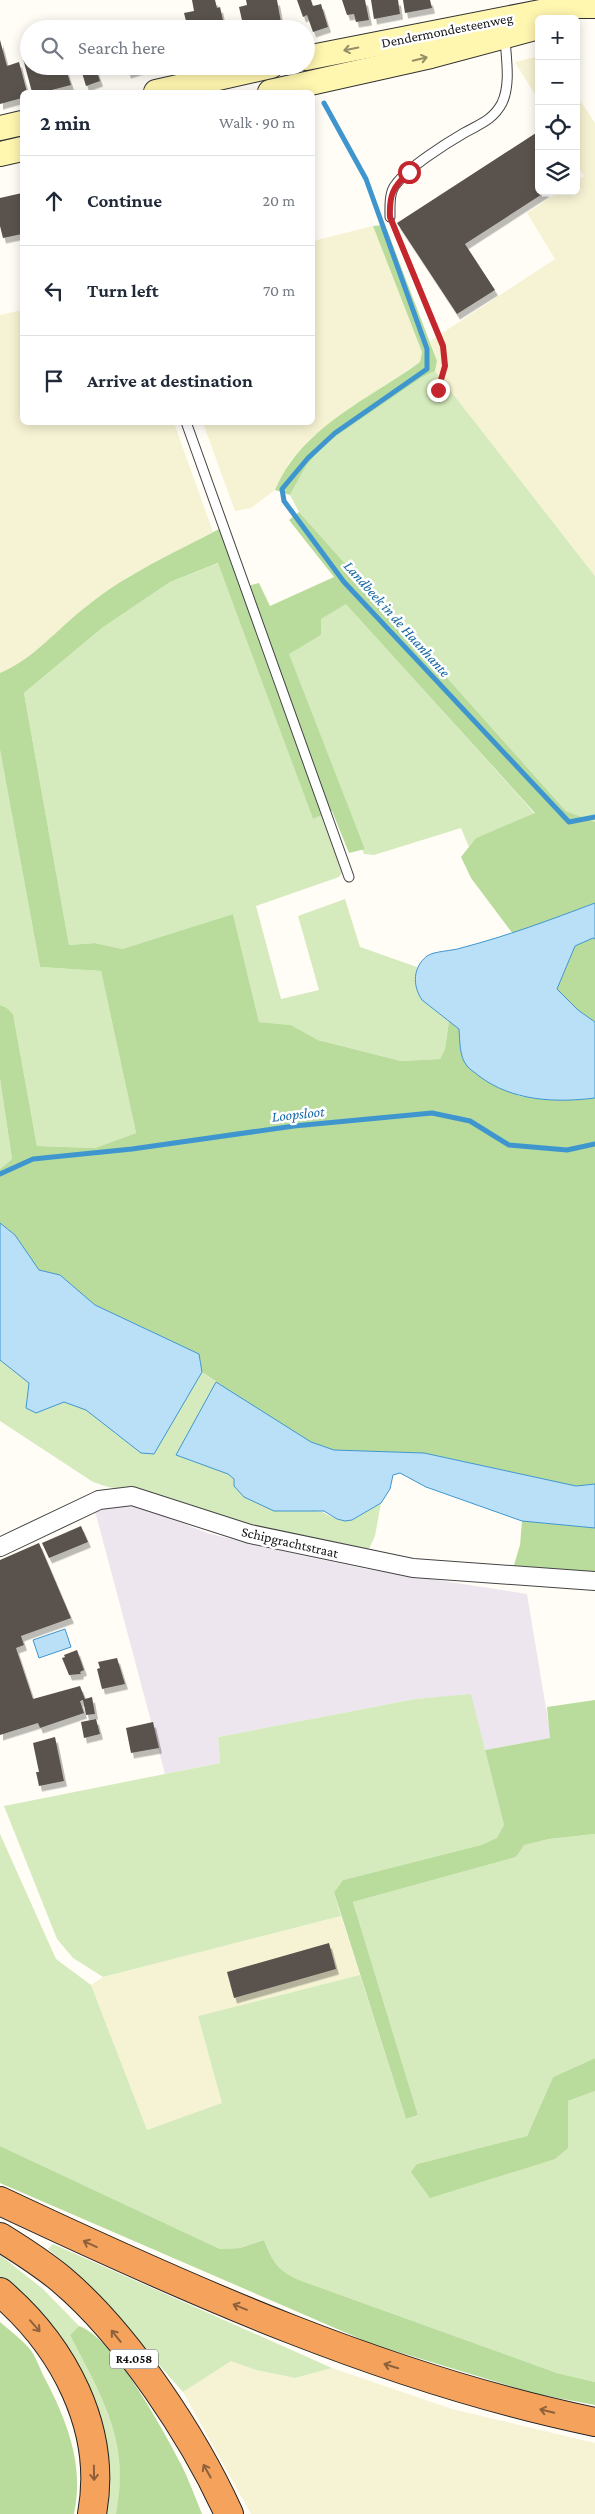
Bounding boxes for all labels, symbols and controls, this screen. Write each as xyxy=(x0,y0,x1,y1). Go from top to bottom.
street label: Dendermondesteenweg xyxy=(380,9,514,51)
map controls xyxy=(535,15,580,195)
button: + xyxy=(535,15,580,60)
search box xyxy=(20,20,315,75)
icon: search xyxy=(38,34,66,62)
text: Search here xyxy=(78,37,165,58)
one-way arrow xyxy=(343,45,359,54)
one-way arrow xyxy=(411,54,427,63)
button: − xyxy=(535,60,580,105)
button: locate xyxy=(535,105,580,150)
text: 2 min xyxy=(40,111,91,135)
text: Walk · 90 m xyxy=(219,114,295,131)
button: layers xyxy=(535,150,580,195)
route start xyxy=(398,161,421,184)
icon: ahead xyxy=(40,187,68,215)
text: Continue xyxy=(87,190,162,211)
text: 20 m xyxy=(262,192,295,209)
icon: left xyxy=(40,277,68,305)
text: Turn left xyxy=(87,280,159,301)
text: 70 m xyxy=(263,282,295,299)
icon: arrive xyxy=(40,367,68,395)
text: Arrive at destination xyxy=(87,370,253,391)
route end xyxy=(427,379,450,402)
water label: Landbeek in de Haanhante xyxy=(341,558,453,680)
water label: Loopsloot xyxy=(271,1103,326,1126)
street label: Schipgrachtstraat xyxy=(240,1523,340,1561)
one-way arrow xyxy=(83,2238,98,2248)
one-way arrow xyxy=(233,2301,248,2311)
one-way arrow xyxy=(29,2319,41,2332)
one-way arrow xyxy=(110,2330,121,2343)
road number: R4.058 xyxy=(110,2350,158,2368)
one-way arrow xyxy=(384,2361,400,2371)
one-way arrow xyxy=(540,2406,556,2415)
one-way arrow xyxy=(201,2464,211,2478)
one-way arrow xyxy=(89,2465,99,2481)

